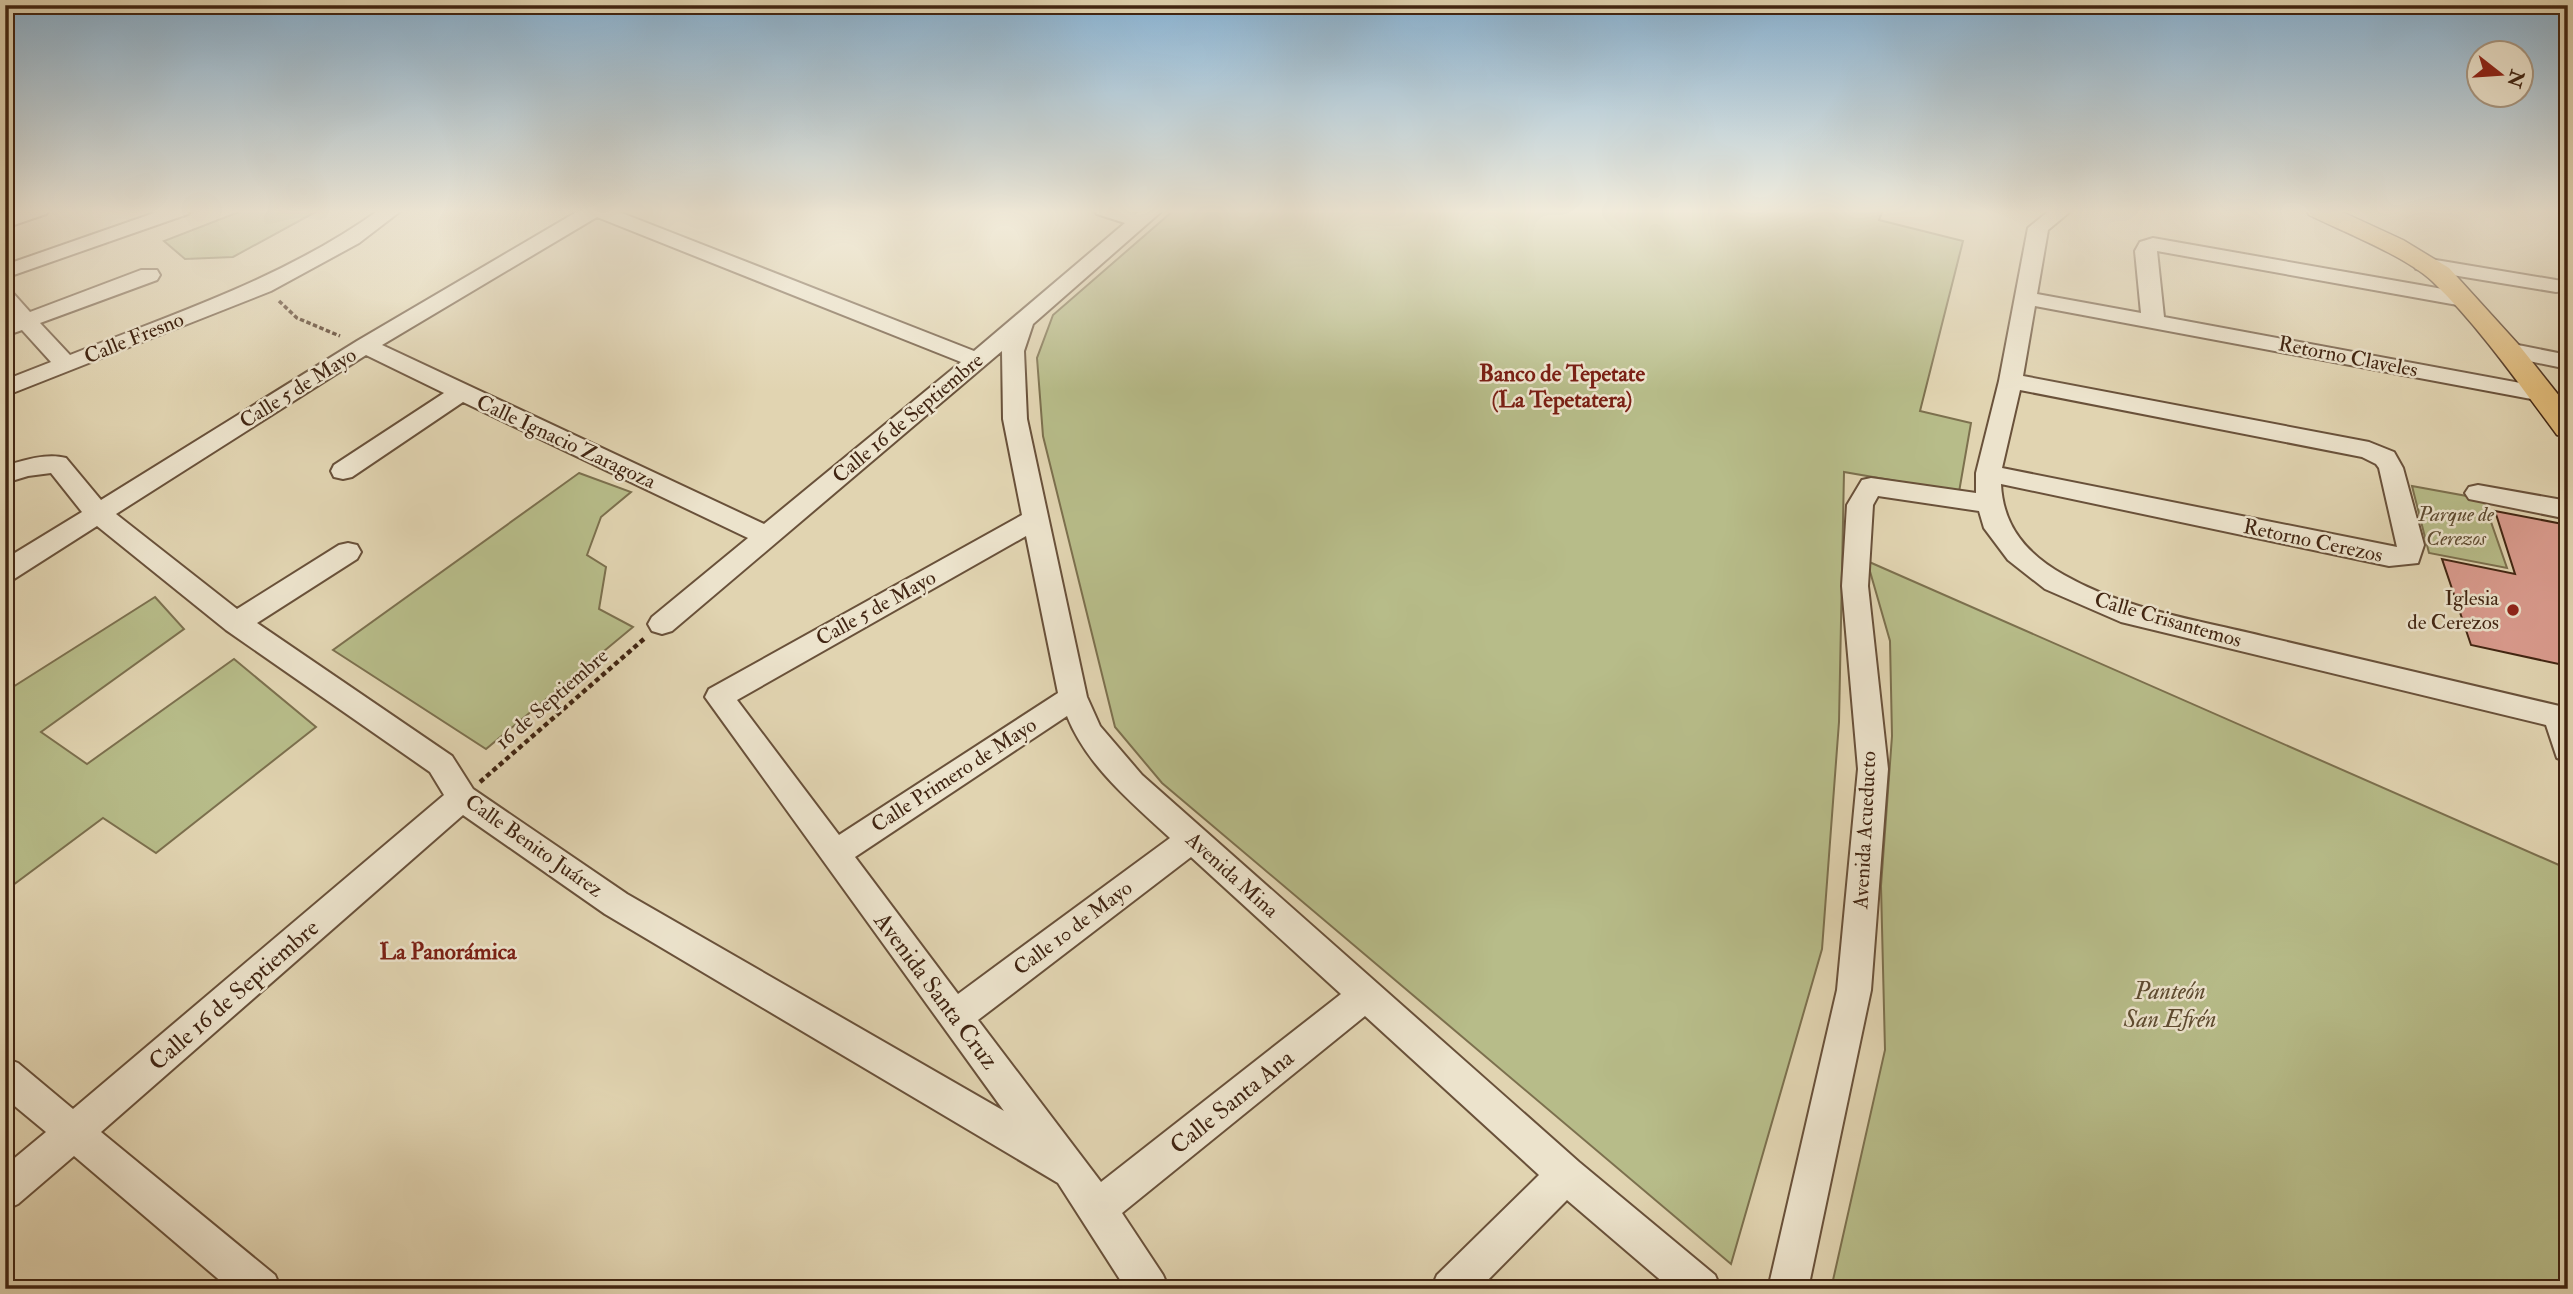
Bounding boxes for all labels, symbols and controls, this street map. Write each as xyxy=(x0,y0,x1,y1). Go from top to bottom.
north arrow xyxy=(2464,38,2534,108)
text: N xyxy=(2501,66,2530,91)
street label: Calle Fresno xyxy=(80,306,188,370)
street label: Retorno Claveles xyxy=(2276,330,2420,384)
street label: Calle 5 de Mayo xyxy=(235,341,361,435)
street label: Calle 16 de Septiembre xyxy=(827,347,989,489)
district label: Banco de Tepetate (La Tepetatera) xyxy=(1479,359,1645,415)
street label: Calle Ignacio Zaragoza xyxy=(472,389,660,496)
park label: Parque de Cerezos xyxy=(2417,501,2495,552)
street label: Retorno Cerezos xyxy=(2241,513,2385,569)
street label: Calle 5 de Mayo xyxy=(811,564,941,652)
place label: Iglesia de Cerezos xyxy=(2407,585,2499,636)
street label: Calle Crisantemos xyxy=(2091,586,2245,654)
marker: Iglesia de Cerezos xyxy=(2505,602,2521,618)
street label: 16 de Septiembre xyxy=(490,642,614,755)
street label: Calle Primero de Mayo xyxy=(866,711,1042,839)
street label: Avenida Acueducto xyxy=(1847,750,1883,911)
street label: Calle Benito Juárez xyxy=(460,788,608,904)
street label: Avenida Mina xyxy=(1179,826,1284,924)
street label: Calle 10 de Mayo xyxy=(1008,875,1138,981)
street label: Avenida Santa Cruz xyxy=(866,906,1005,1076)
street label: Calle 16 de Septiembre xyxy=(142,912,326,1078)
district label: La Panorámica xyxy=(380,937,518,966)
park label: Panteón San Efrén xyxy=(2123,976,2216,1035)
street label: Calle Santa Ana xyxy=(1164,1042,1301,1161)

